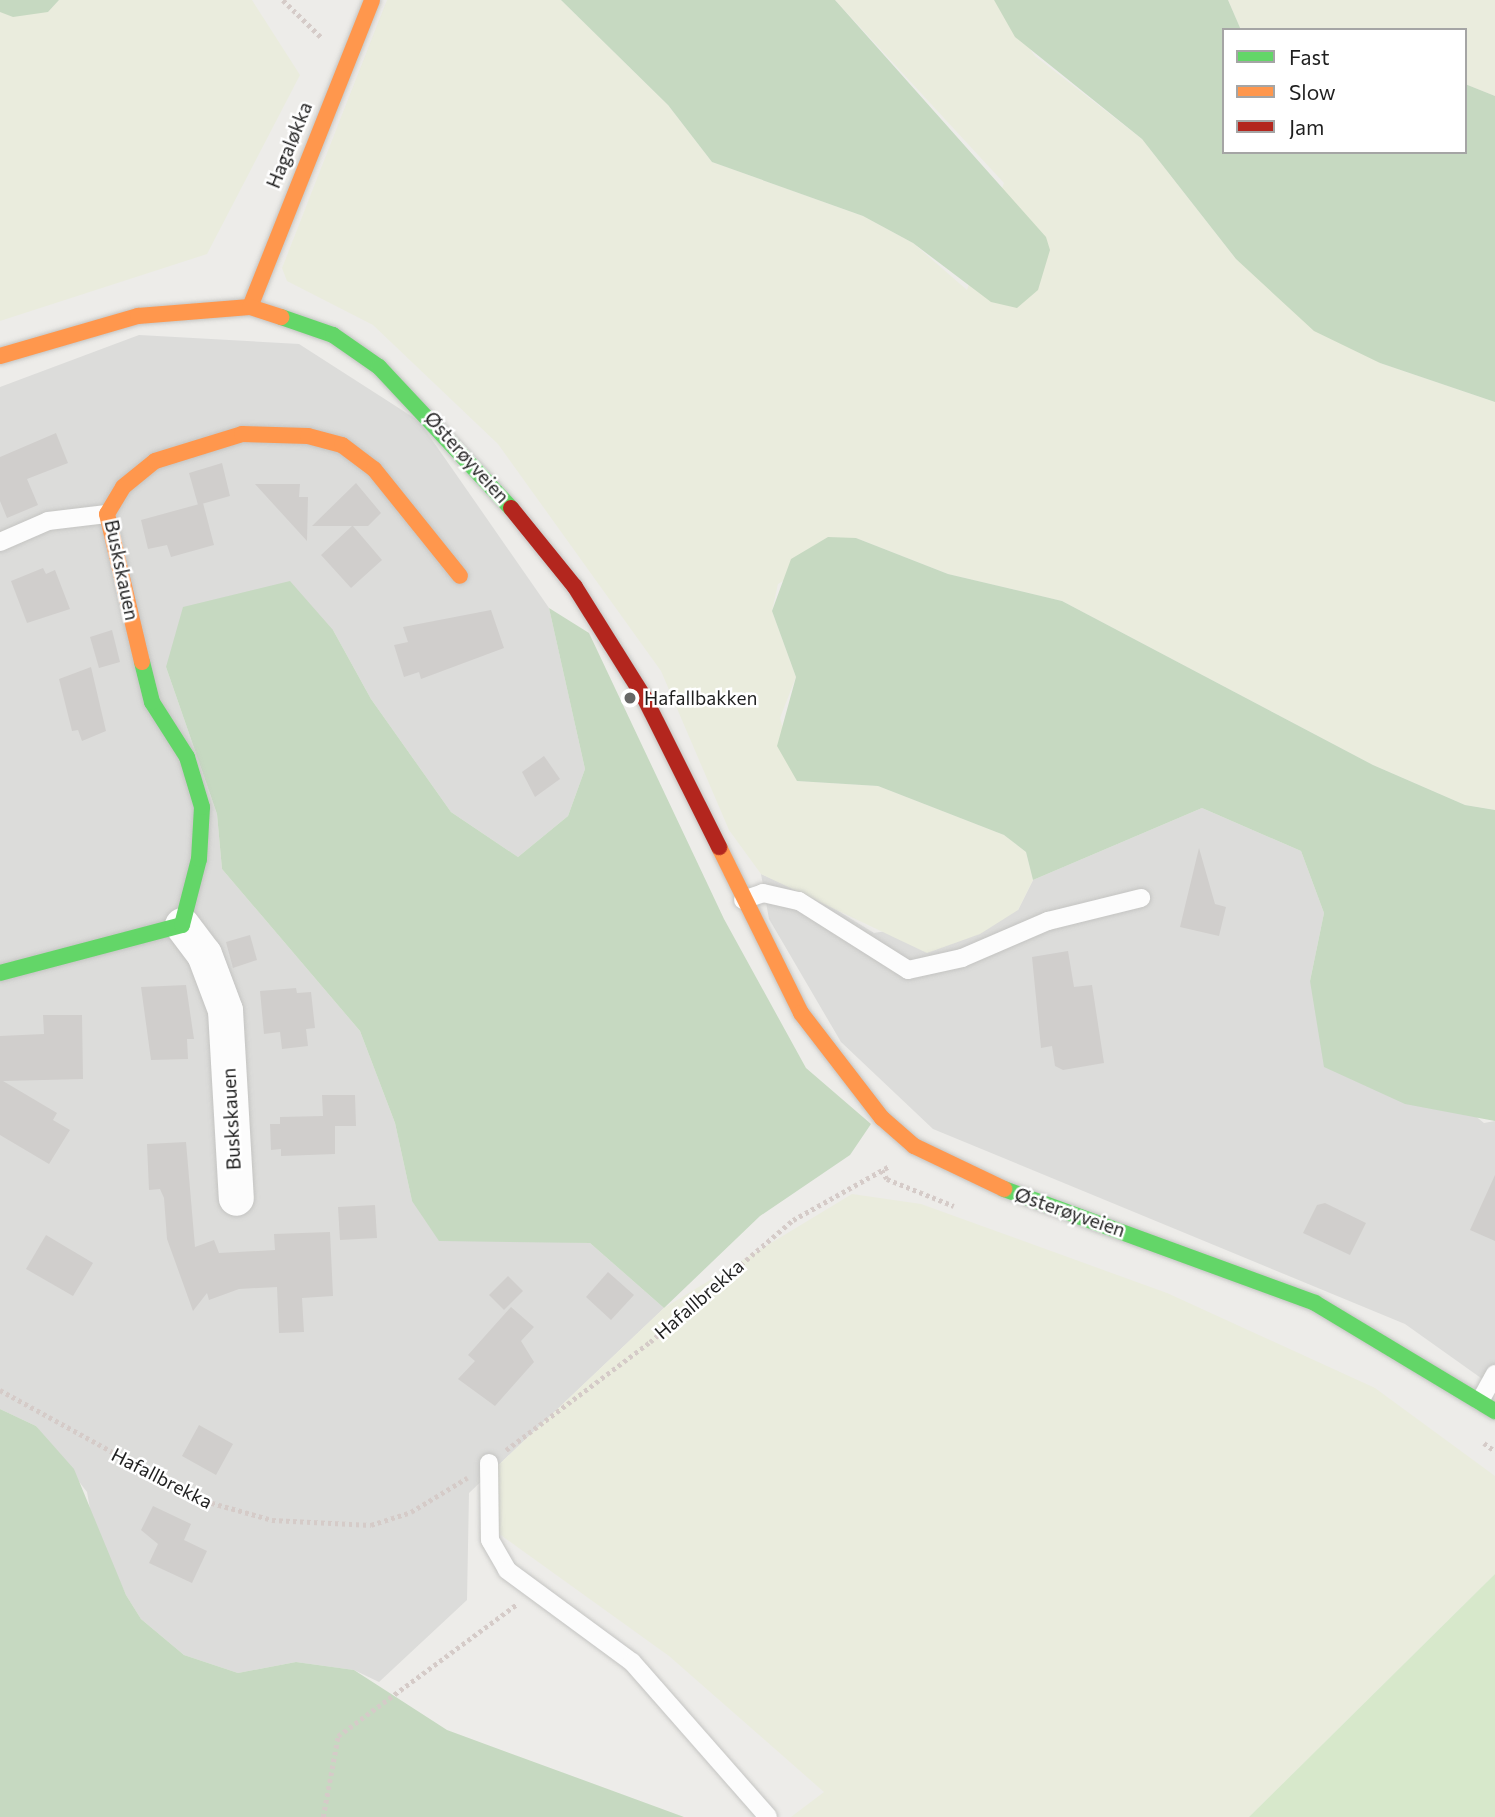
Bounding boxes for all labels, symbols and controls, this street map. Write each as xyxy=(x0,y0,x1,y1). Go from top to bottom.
legend xyxy=(1222,28,1467,154)
text: Fast xyxy=(1289,44,1330,69)
text: Slow xyxy=(1289,79,1336,104)
street label: Hagaløkka xyxy=(261,99,317,191)
text: Jam xyxy=(1289,114,1324,139)
street label: Østerøyveien xyxy=(420,407,514,507)
street label: Buskskauen xyxy=(100,518,144,622)
place label: Hafallbakken xyxy=(644,687,757,709)
marker: Hafallbakken xyxy=(622,690,638,706)
street label: Buskskauen xyxy=(217,1067,245,1171)
street label: Østerøyveien xyxy=(1012,1182,1128,1242)
street label: Hafallbrekka xyxy=(650,1254,748,1344)
street label: Hafallbrekka xyxy=(108,1443,216,1513)

